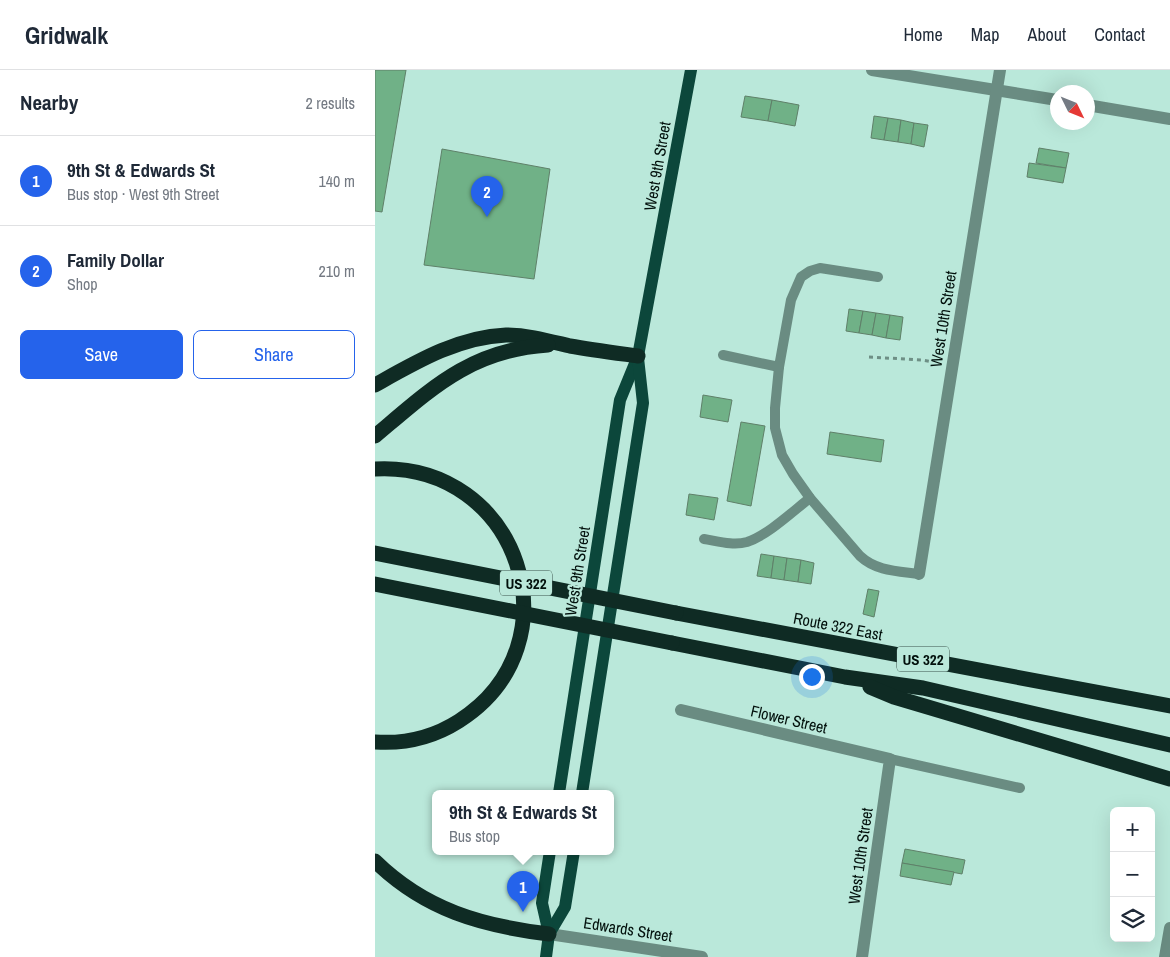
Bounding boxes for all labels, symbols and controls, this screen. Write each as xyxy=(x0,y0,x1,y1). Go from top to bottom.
text: Gridwalk xyxy=(25,19,108,51)
text: Home xyxy=(903,22,943,47)
text: Map xyxy=(971,22,1000,47)
text: About xyxy=(1028,22,1066,47)
text: Contact xyxy=(1094,22,1145,47)
north arrow xyxy=(1050,85,1095,130)
text: Nearby xyxy=(20,88,78,117)
text: 2 results xyxy=(305,92,355,114)
street label: West 9th Street xyxy=(638,119,676,212)
text: 9th St & Edwards St xyxy=(67,157,215,183)
text: 1 xyxy=(32,170,40,192)
text: 140 m xyxy=(319,170,355,192)
pin: 2 xyxy=(471,176,503,217)
text: Bus stop · West 9th Street xyxy=(67,183,219,205)
text: Family Dollar xyxy=(67,247,164,273)
text: 2 xyxy=(32,260,40,282)
text: 210 m xyxy=(319,260,355,282)
street label: West 10th Street xyxy=(925,269,962,369)
text: Shop xyxy=(67,273,98,295)
button: Save xyxy=(20,330,183,379)
button: Share xyxy=(193,330,355,379)
street label: West 9th Street xyxy=(559,524,595,617)
road number: US 322 xyxy=(500,570,552,596)
street label: Route 322 East xyxy=(792,607,885,645)
road number: US 322 xyxy=(897,646,949,672)
your location xyxy=(799,664,825,690)
street label: Flower Street xyxy=(749,700,830,739)
popup xyxy=(432,790,614,855)
text: 9th St & Edwards St xyxy=(449,799,597,825)
street label: West 10th Street xyxy=(842,806,878,906)
map controls xyxy=(1110,807,1155,942)
button: + xyxy=(1110,807,1155,852)
text: Bus stop xyxy=(449,825,500,847)
button: − xyxy=(1110,852,1155,897)
pin: 1 xyxy=(507,871,539,912)
button: layers xyxy=(1110,897,1155,942)
street label: Edwards Street xyxy=(582,911,674,947)

